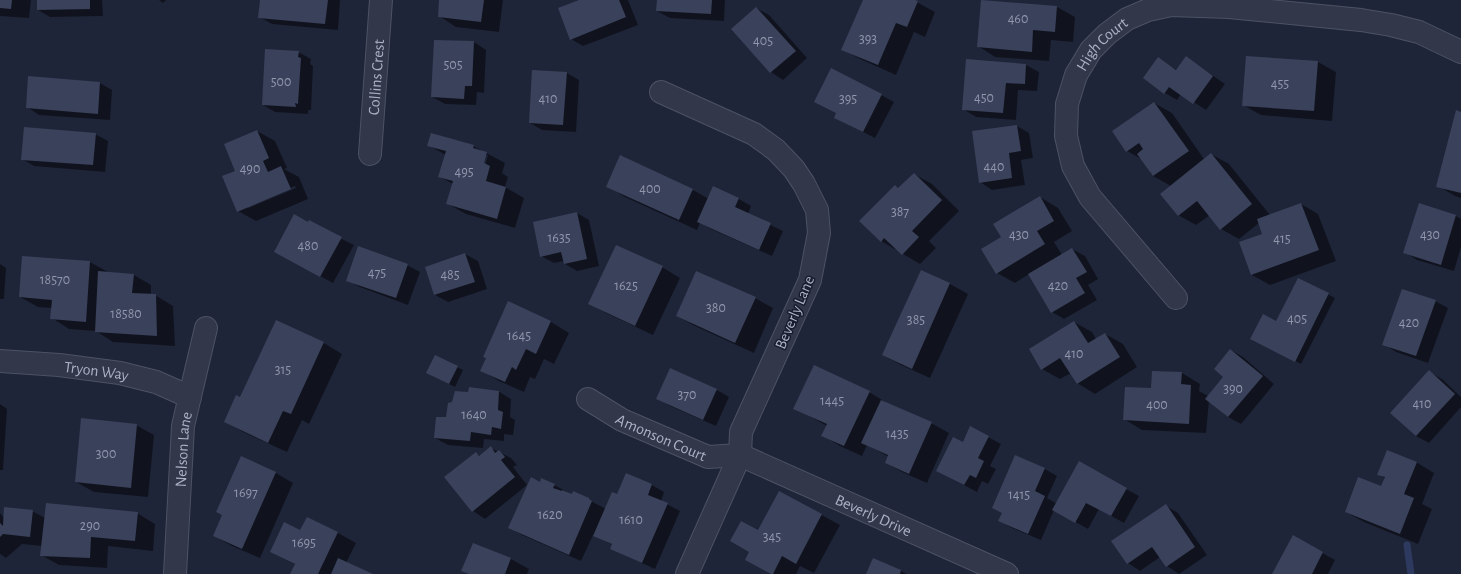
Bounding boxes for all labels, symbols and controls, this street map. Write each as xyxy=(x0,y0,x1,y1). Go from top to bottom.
house number: 460 xyxy=(1008,12,1028,26)
street label: High Court xyxy=(1074,15,1131,74)
house number: 393 xyxy=(859,32,877,46)
house number: 405 xyxy=(753,34,773,48)
street label: Collins Crest xyxy=(366,39,387,116)
house number: 505 xyxy=(443,58,463,72)
house number: 500 xyxy=(271,75,291,89)
house number: 455 xyxy=(1271,77,1289,91)
house number: 450 xyxy=(974,91,994,105)
house number: 410 xyxy=(539,92,557,106)
house number: 395 xyxy=(839,92,857,106)
house number: 440 xyxy=(984,160,1004,174)
house number: 490 xyxy=(240,162,260,176)
house number: 495 xyxy=(454,165,474,179)
house number: 400 xyxy=(639,182,661,196)
house number: 387 xyxy=(891,205,909,219)
house number: 430 xyxy=(1009,228,1029,242)
house number: 430 xyxy=(1420,228,1440,242)
house number: 1635 xyxy=(547,231,571,245)
house number: 415 xyxy=(1273,232,1291,246)
house number: 480 xyxy=(298,239,318,253)
house number: 475 xyxy=(368,266,386,280)
house number: 485 xyxy=(440,268,460,282)
house number: 18570 xyxy=(40,273,70,287)
street label: Beverly Lane xyxy=(772,273,818,352)
house number: 1625 xyxy=(614,279,638,293)
house number: 420 xyxy=(1048,279,1068,293)
house number: 380 xyxy=(706,301,726,315)
house number: 18580 xyxy=(110,307,142,321)
house number: 405 xyxy=(1287,312,1307,326)
house number: 385 xyxy=(907,313,925,327)
house number: 420 xyxy=(1399,316,1419,330)
house number: 1645 xyxy=(507,329,531,343)
house number: 410 xyxy=(1065,347,1083,361)
street label: Tryon Way xyxy=(63,359,130,385)
house number: 315 xyxy=(275,363,291,377)
house number: 390 xyxy=(1223,382,1243,396)
house number: 370 xyxy=(678,388,697,402)
house number: 1445 xyxy=(820,394,844,408)
house number: 410 xyxy=(1413,397,1431,411)
house number: 400 xyxy=(1146,398,1168,412)
house number: 1640 xyxy=(461,408,487,422)
street label: Nelson Lane xyxy=(173,410,195,488)
street label: Amonson Court xyxy=(613,411,709,464)
house number: 1435 xyxy=(885,427,909,441)
house number: 300 xyxy=(96,447,116,461)
house number: 1697 xyxy=(234,486,258,500)
house number: 1415 xyxy=(1008,488,1030,502)
street label: Beverly Drive xyxy=(833,492,914,539)
house number: 1620 xyxy=(537,508,563,522)
house number: 1610 xyxy=(619,513,643,527)
house number: 290 xyxy=(80,519,100,533)
house number: 345 xyxy=(763,530,781,544)
house number: 1695 xyxy=(292,536,316,550)

